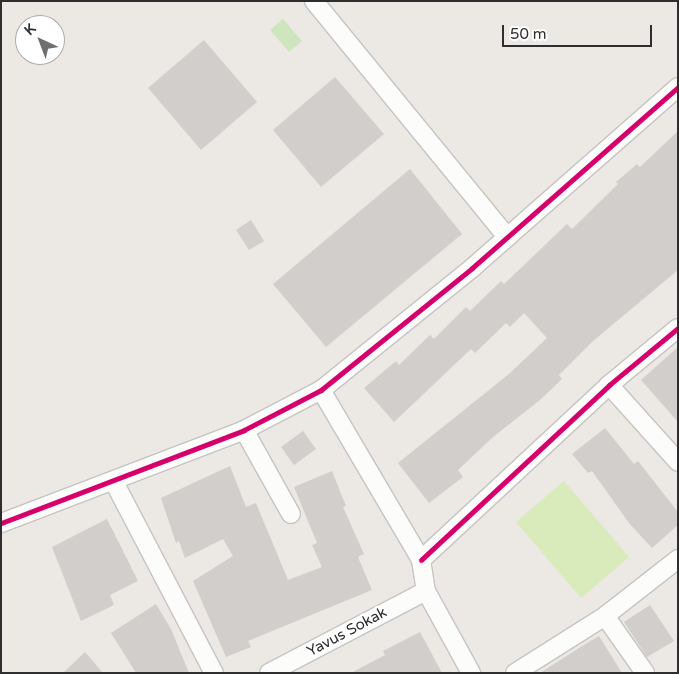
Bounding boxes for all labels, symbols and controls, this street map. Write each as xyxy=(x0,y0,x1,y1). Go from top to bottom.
north arrow xyxy=(15,15,65,65)
scale bar xyxy=(504,15,654,47)
text: K xyxy=(21,20,39,39)
text: 50 m xyxy=(510,25,547,43)
street label: Yavus Sokak xyxy=(304,603,390,661)

